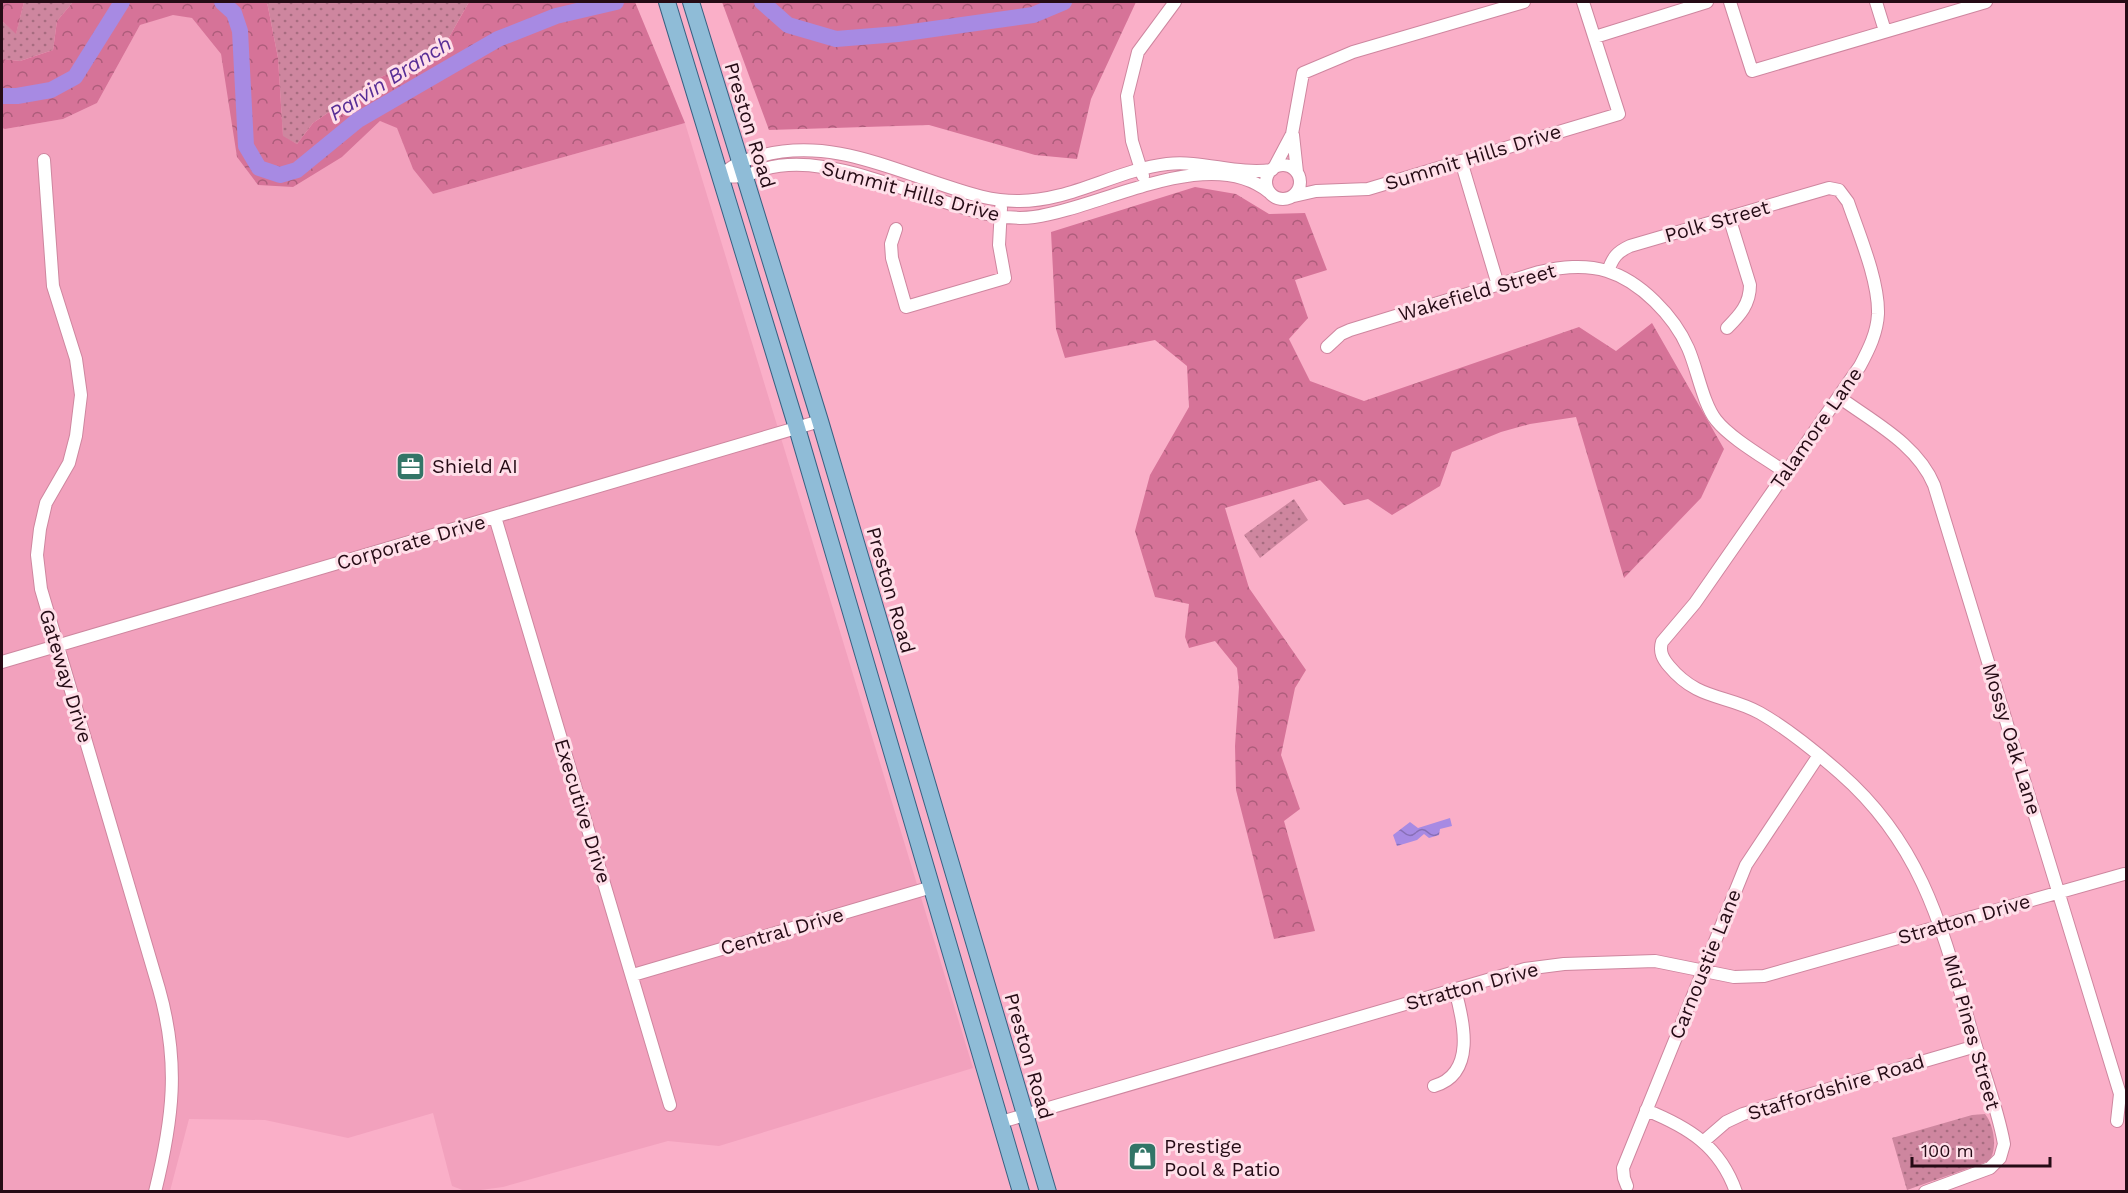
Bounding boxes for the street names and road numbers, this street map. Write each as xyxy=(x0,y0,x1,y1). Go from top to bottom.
street label: Preston Road xyxy=(719,59,781,191)
street label: Summit Hills Drive xyxy=(1382,119,1564,195)
street label: Summit Hills Drive xyxy=(819,156,1003,226)
street label: Polk Street xyxy=(1662,194,1773,247)
street label: Wakefield Street xyxy=(1396,258,1559,326)
street label: Talamore Lane xyxy=(1765,362,1867,494)
street label: Corporate Drive xyxy=(334,509,488,575)
street label: Preston Road xyxy=(861,524,921,656)
street label: Gateway Drive xyxy=(34,606,98,746)
street label: Mossy Oak Lane xyxy=(1978,660,2046,818)
street label: Executive Drive xyxy=(550,736,616,886)
street label: Carnoustie Lane xyxy=(1664,885,1746,1043)
street label: Stratton Drive xyxy=(1895,889,2033,949)
street label: Central Drive xyxy=(718,902,846,960)
street label: Mid Pines Street xyxy=(1938,951,2006,1113)
street label: Stratton Drive xyxy=(1403,957,1541,1015)
street label: Preston Road xyxy=(999,990,1059,1122)
street label: Staffordshire Road xyxy=(1745,1049,1927,1125)

